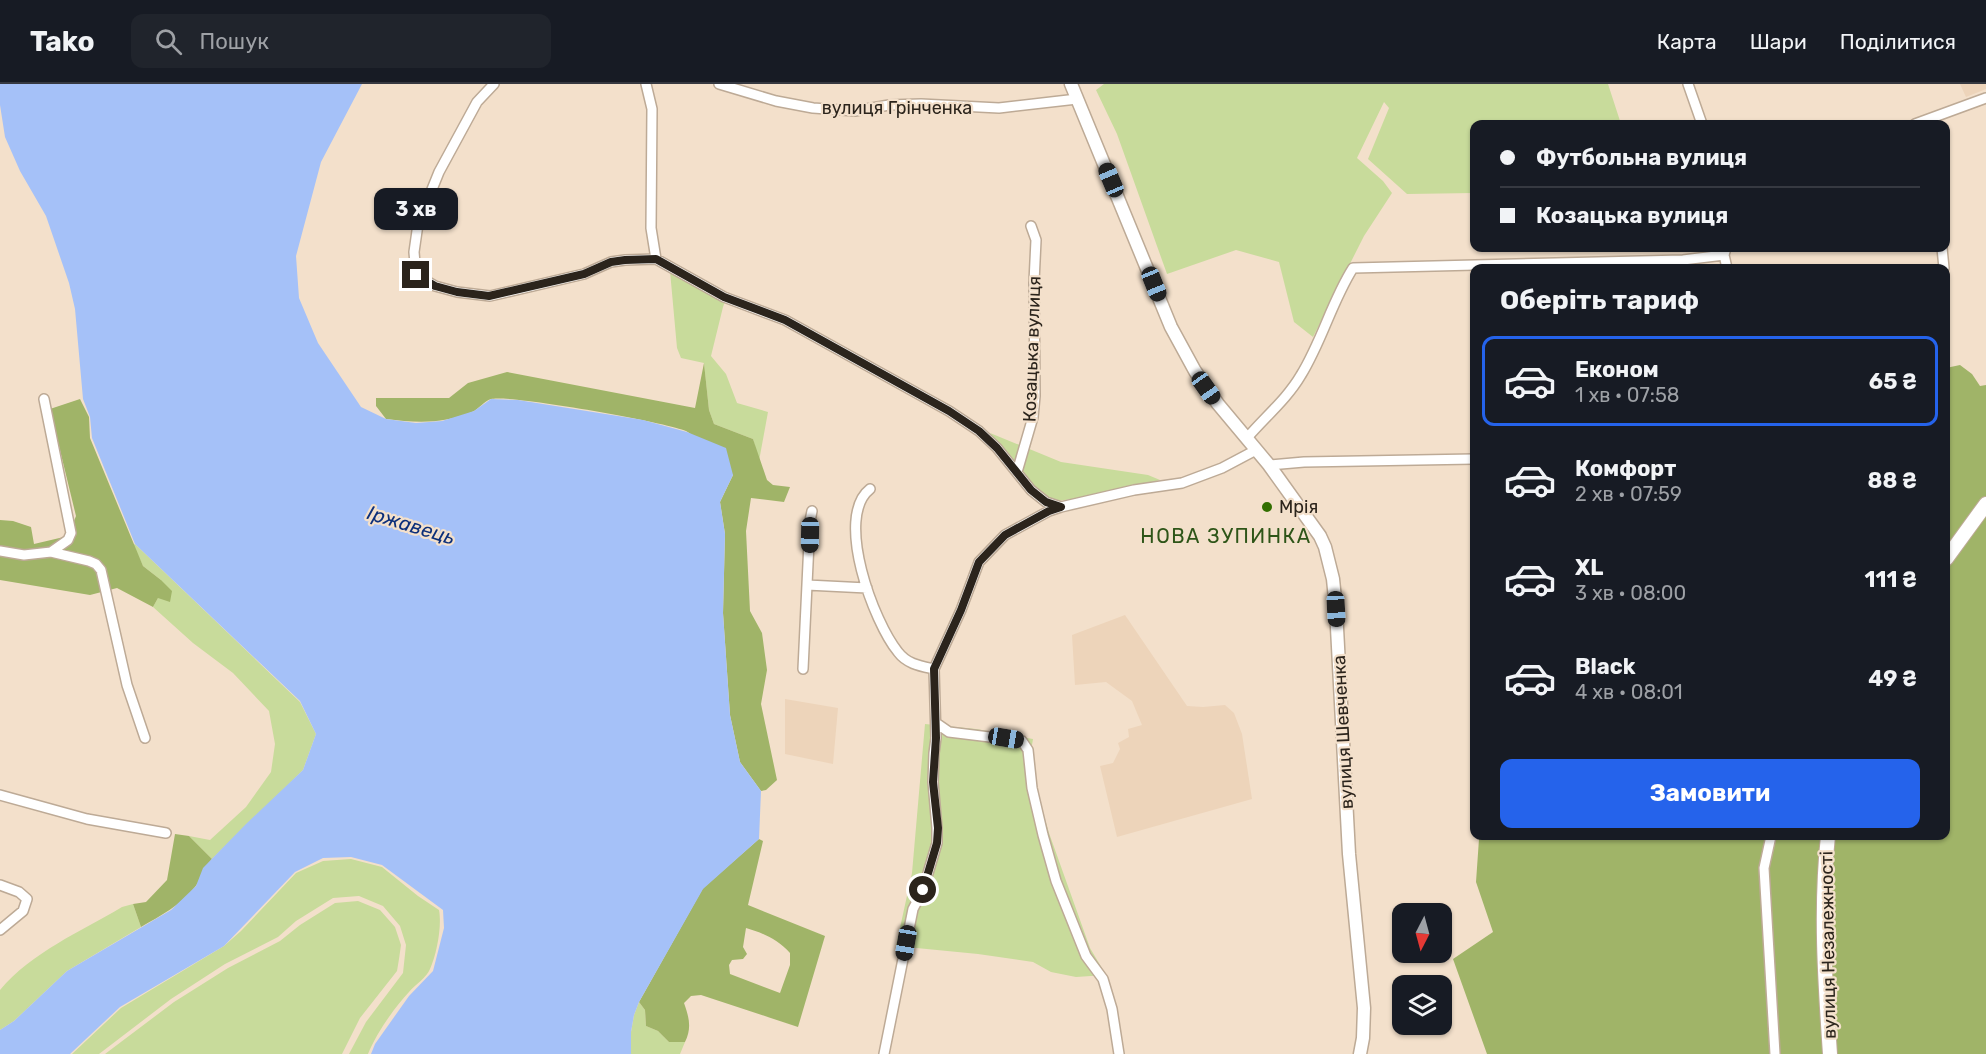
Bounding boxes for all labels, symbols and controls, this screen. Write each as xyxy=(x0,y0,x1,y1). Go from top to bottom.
search box xyxy=(131,14,551,68)
text: Tako xyxy=(30,25,95,58)
icon: search xyxy=(152,25,185,58)
text: Пошук xyxy=(200,28,269,55)
text: Карта xyxy=(1657,29,1717,54)
text: Шари xyxy=(1750,29,1807,54)
text: Поділитися xyxy=(1840,29,1956,54)
street label: вулиця Грінченка xyxy=(822,97,972,119)
text: Футбольна вулиця xyxy=(1536,144,1747,171)
car xyxy=(1096,160,1126,200)
callout: 3 хв xyxy=(374,188,458,230)
text: 3 хв xyxy=(395,197,437,221)
text: Козацька вулиця xyxy=(1536,202,1728,229)
route end xyxy=(402,261,429,288)
car xyxy=(1139,264,1169,304)
street label: Козацька вулиця xyxy=(1018,275,1046,423)
text: Оберіть тариф xyxy=(1500,284,1699,316)
icon: car xyxy=(1503,354,1557,408)
text: Економ xyxy=(1575,356,1659,383)
car xyxy=(1188,368,1224,408)
text: 65 ₴ xyxy=(1869,368,1917,395)
text: 1 хв · 07:58 xyxy=(1575,383,1680,407)
icon: car xyxy=(1503,453,1557,507)
text: Комфорт xyxy=(1575,455,1676,482)
text: 88 ₴ xyxy=(1868,467,1917,494)
text: 2 хв · 07:59 xyxy=(1575,482,1682,506)
place label: Мрія xyxy=(1279,496,1318,518)
water label: Іржавець xyxy=(364,500,458,550)
marker: Мрія xyxy=(1260,500,1274,514)
car xyxy=(801,517,819,553)
district label: НОВА ЗУПИНКА xyxy=(1140,524,1312,548)
icon: car xyxy=(1503,552,1557,606)
text: XL xyxy=(1575,554,1603,581)
text: 111 ₴ xyxy=(1865,566,1917,593)
text: 3 хв · 08:00 xyxy=(1575,581,1686,605)
car xyxy=(1326,591,1346,627)
icon: car xyxy=(1503,651,1557,705)
text: Black xyxy=(1575,653,1636,680)
street label: вулиця Шевченка xyxy=(1328,654,1358,810)
text: 49 ₴ xyxy=(1868,665,1917,692)
text: 4 хв · 08:01 xyxy=(1575,680,1683,704)
car xyxy=(987,726,1025,750)
button: Замовити xyxy=(1500,759,1920,828)
street label: вулиця Незалежності xyxy=(1815,851,1841,1039)
route start xyxy=(909,876,936,903)
north arrow xyxy=(1392,903,1452,963)
map controls xyxy=(1392,903,1452,1035)
car xyxy=(894,924,918,962)
button: layers xyxy=(1392,975,1452,1035)

